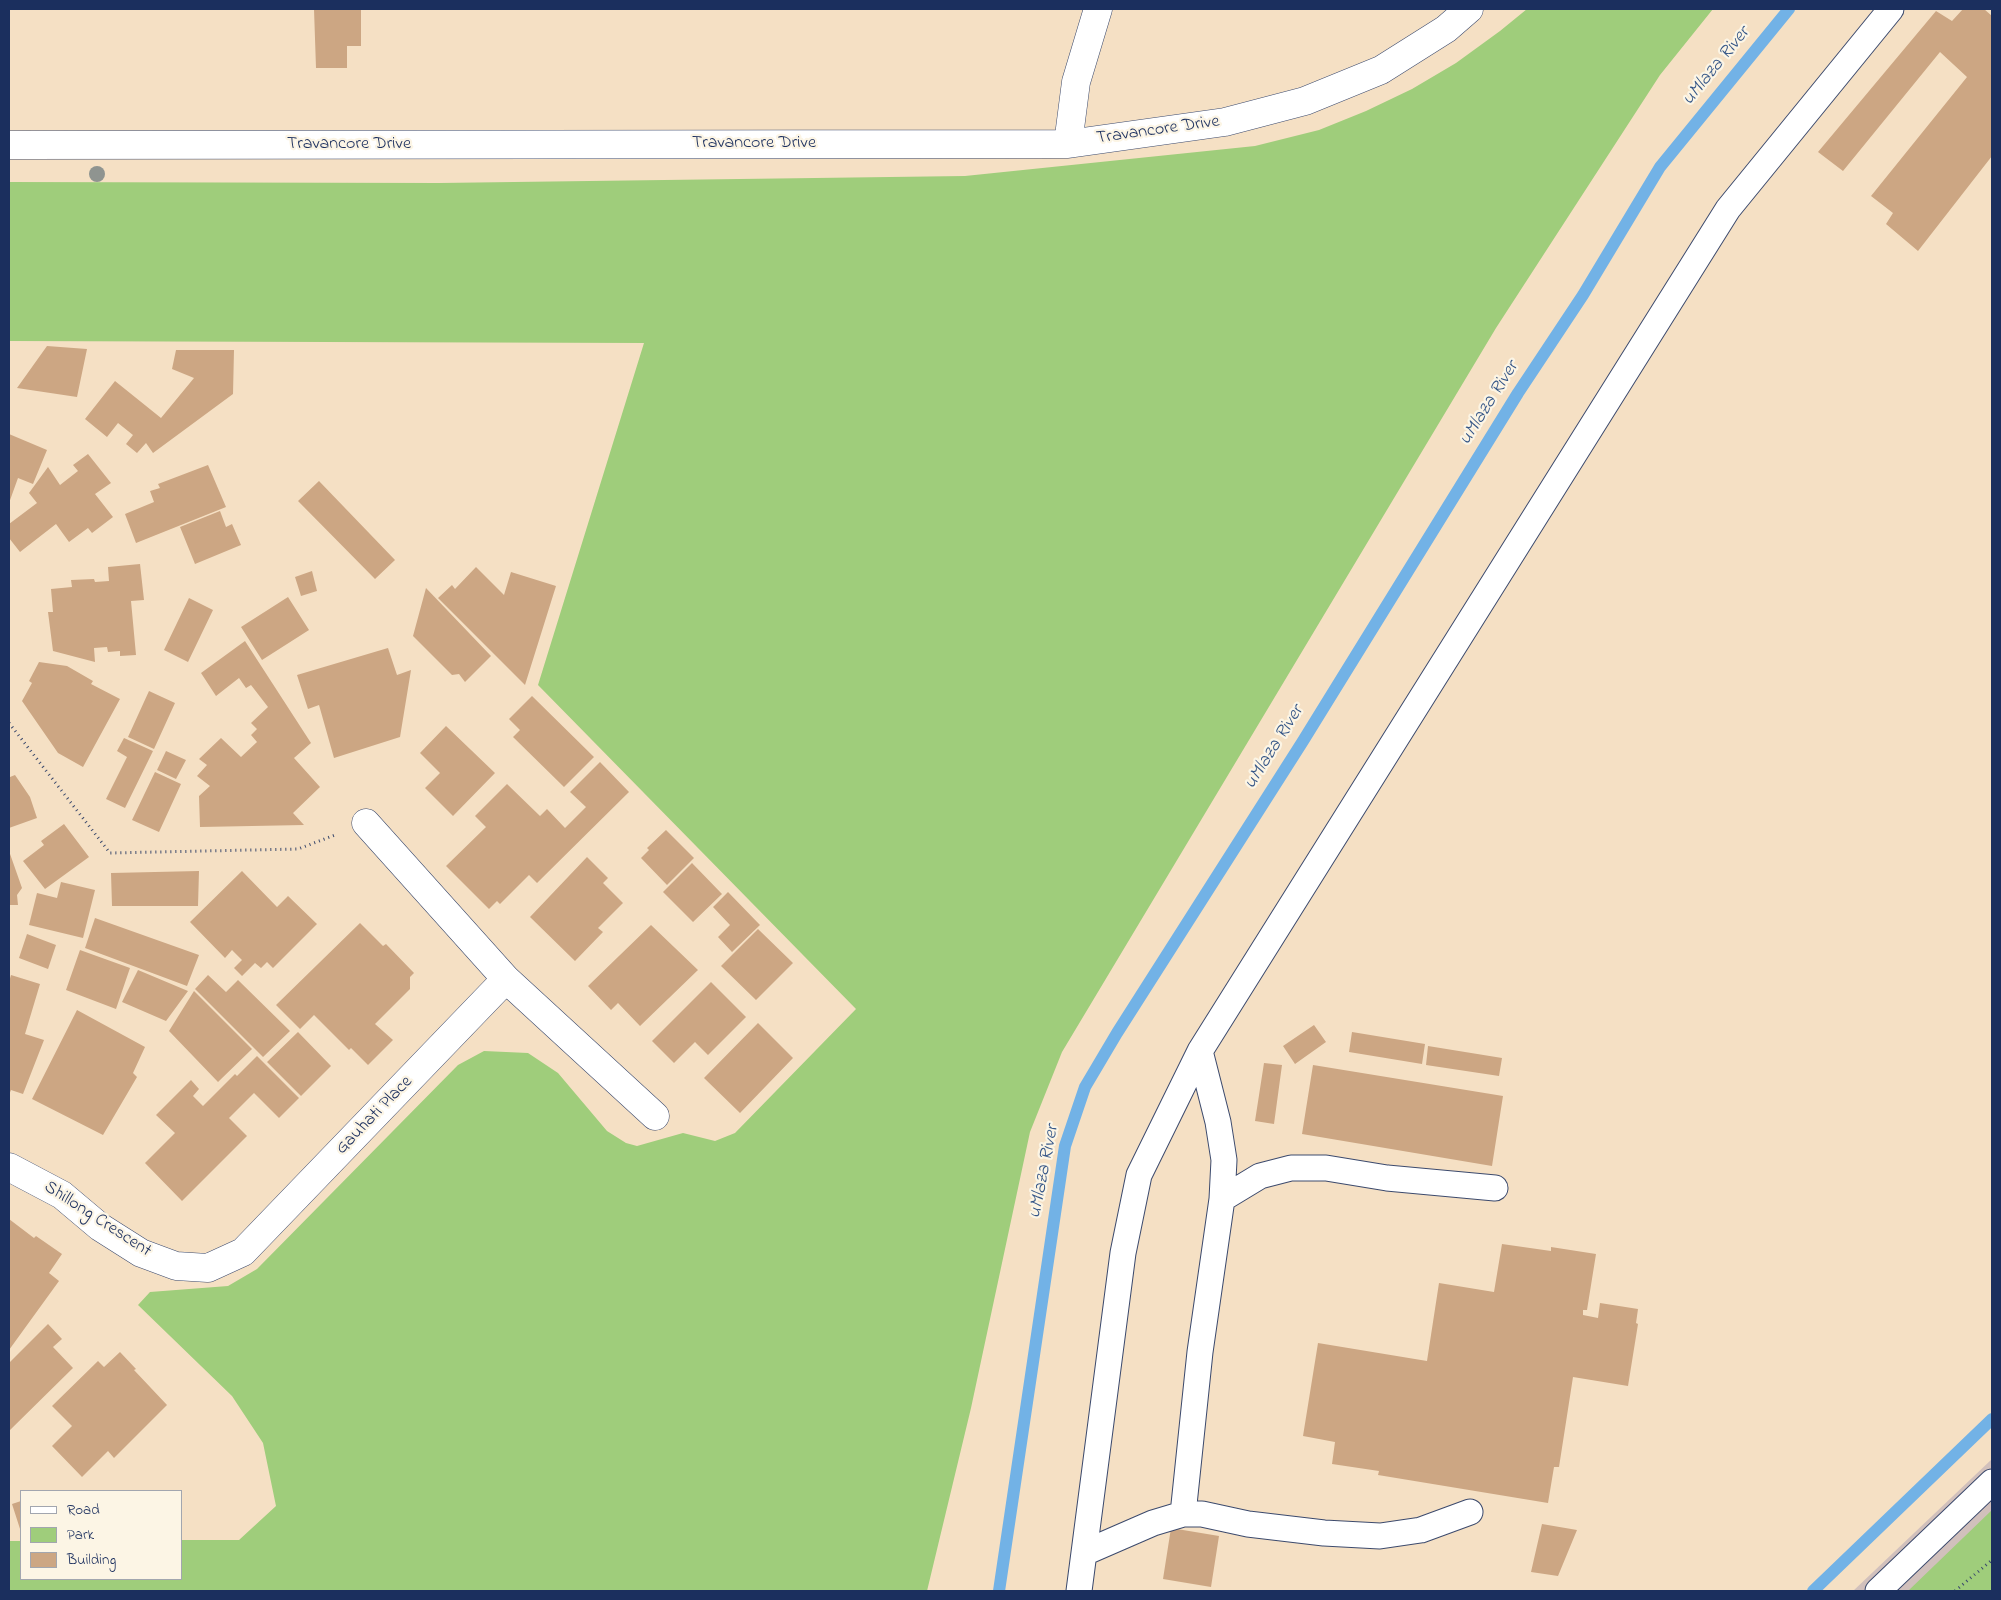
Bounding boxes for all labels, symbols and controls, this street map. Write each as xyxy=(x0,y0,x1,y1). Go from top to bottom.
water label: uMlaza River xyxy=(1678,23,1756,111)
street label: Travancore Drive xyxy=(1095,112,1221,150)
street label: Travancore Drive xyxy=(692,133,816,155)
street label: Travancore Drive xyxy=(287,134,411,156)
water label: uMlaza River xyxy=(1455,358,1525,450)
water label: uMlaza River xyxy=(1240,702,1310,794)
street label: Gauhati Place xyxy=(332,1072,418,1160)
water label: uMlaza River xyxy=(1025,1123,1065,1221)
street label: Shillong Crescent xyxy=(39,1177,155,1263)
legend xyxy=(20,1490,182,1580)
text: Road xyxy=(67,1499,100,1521)
text: Park xyxy=(67,1524,94,1546)
text: Building xyxy=(67,1549,116,1571)

